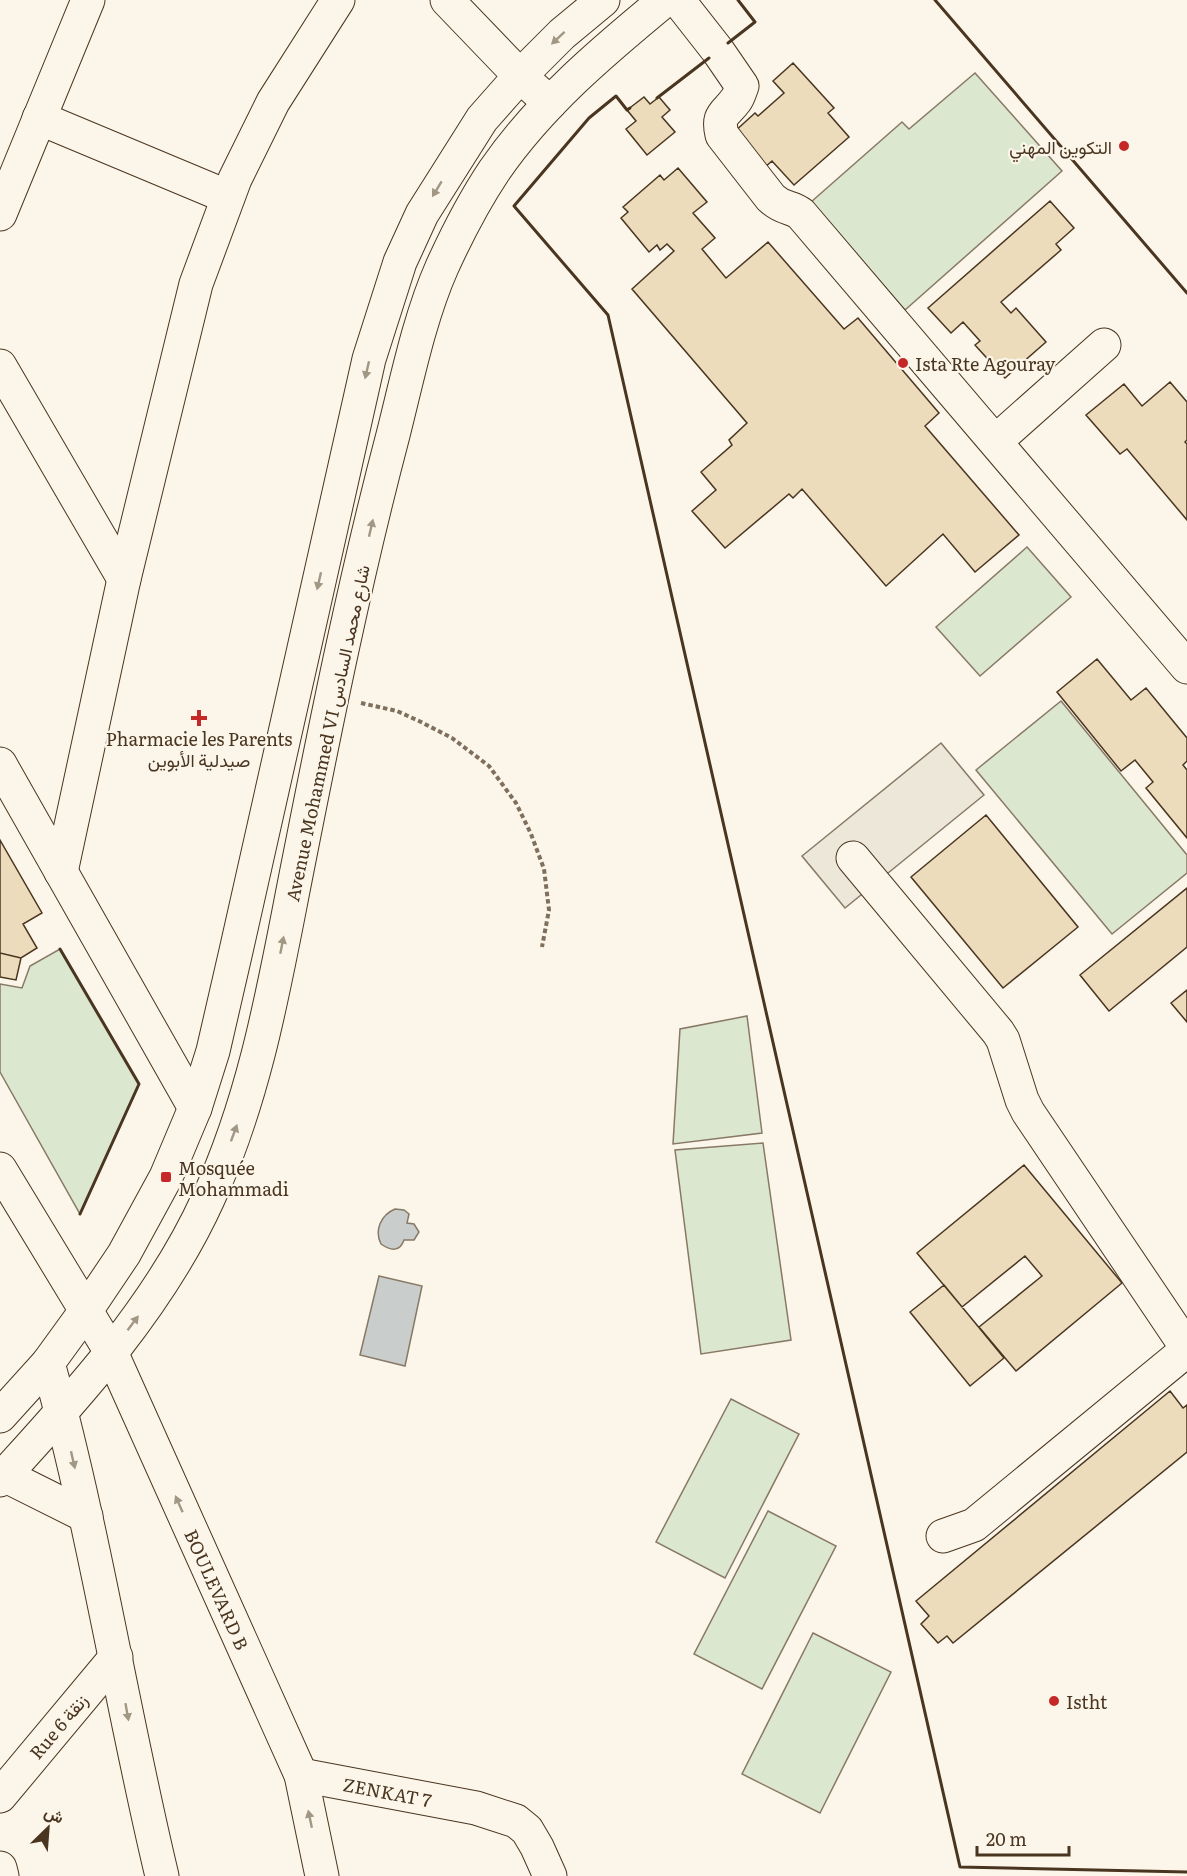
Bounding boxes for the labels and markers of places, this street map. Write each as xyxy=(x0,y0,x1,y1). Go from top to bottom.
place label: التكوين المهني xyxy=(1009,133,1112,163)
marker: التكوين المهني xyxy=(1117,139,1131,153)
place label: Ista Rte Agouray xyxy=(915,350,1056,377)
marker: Ista Rte Agouray xyxy=(896,356,910,370)
marker: Pharmacie les Parents صيدلية الأبوين xyxy=(192,711,206,725)
place label: Pharmacie les Parents صيدلية الأبوين xyxy=(106,725,292,773)
place label: Mosquée Mohammadi xyxy=(178,1154,289,1202)
marker: Mosquée Mohammadi xyxy=(159,1170,173,1184)
place label: Istht xyxy=(1066,1688,1108,1715)
marker: Istht xyxy=(1047,1694,1061,1708)

